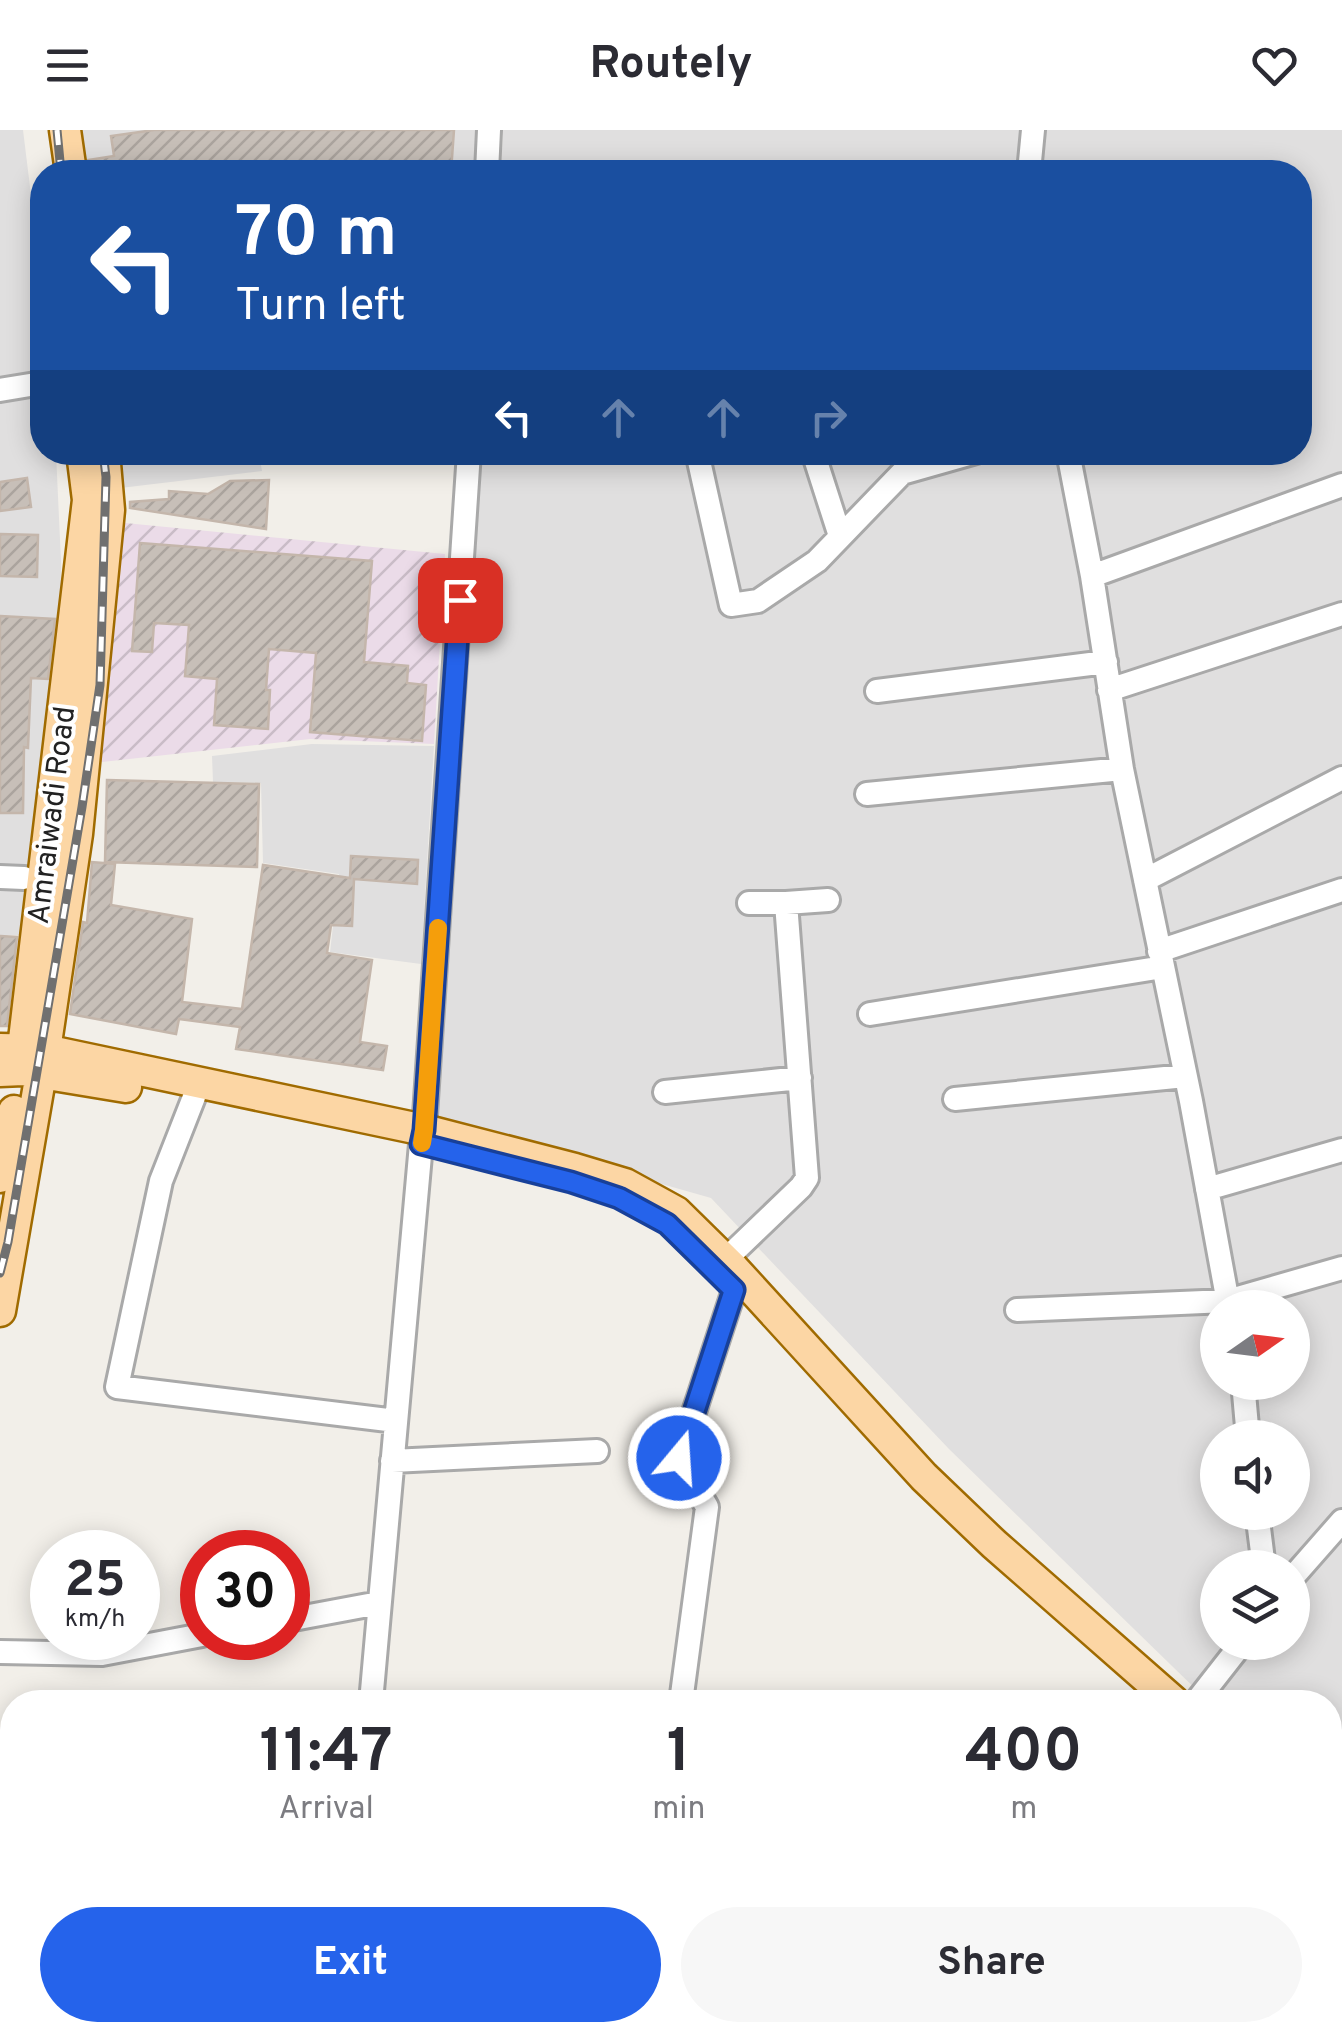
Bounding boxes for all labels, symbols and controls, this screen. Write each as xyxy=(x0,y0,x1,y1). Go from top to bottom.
text: Routely xyxy=(590,37,752,94)
icon: menu xyxy=(40,38,95,93)
icon: heart xyxy=(1247,38,1302,93)
text: 70 m xyxy=(235,192,398,281)
icon: left xyxy=(70,200,200,330)
text: Turn left xyxy=(235,279,406,336)
icon: left xyxy=(486,390,541,445)
icon: ahead xyxy=(591,390,646,445)
icon: ahead xyxy=(696,390,751,445)
icon: right xyxy=(801,390,856,445)
pin xyxy=(418,558,503,643)
icon: arrive xyxy=(433,573,488,628)
street label: Amraiwadi Road xyxy=(22,704,85,926)
north arrow xyxy=(1200,1290,1310,1400)
map controls xyxy=(1200,1290,1310,1660)
position arrow xyxy=(627,1406,731,1510)
button: sound xyxy=(1200,1420,1310,1530)
speed limit sign: 30 xyxy=(180,1530,310,1660)
button: layers xyxy=(1200,1550,1310,1660)
text: 25 xyxy=(64,1551,126,1614)
text: km/h xyxy=(65,1604,125,1636)
text: 11:47 xyxy=(259,1717,393,1793)
text: 1 xyxy=(667,1717,691,1793)
text: 400 xyxy=(965,1717,1083,1793)
text: Arrival xyxy=(278,1790,374,1830)
text: min xyxy=(652,1790,705,1830)
text: m xyxy=(1010,1790,1037,1830)
button: Exit xyxy=(40,1907,661,2022)
button: Share xyxy=(681,1907,1302,2022)

